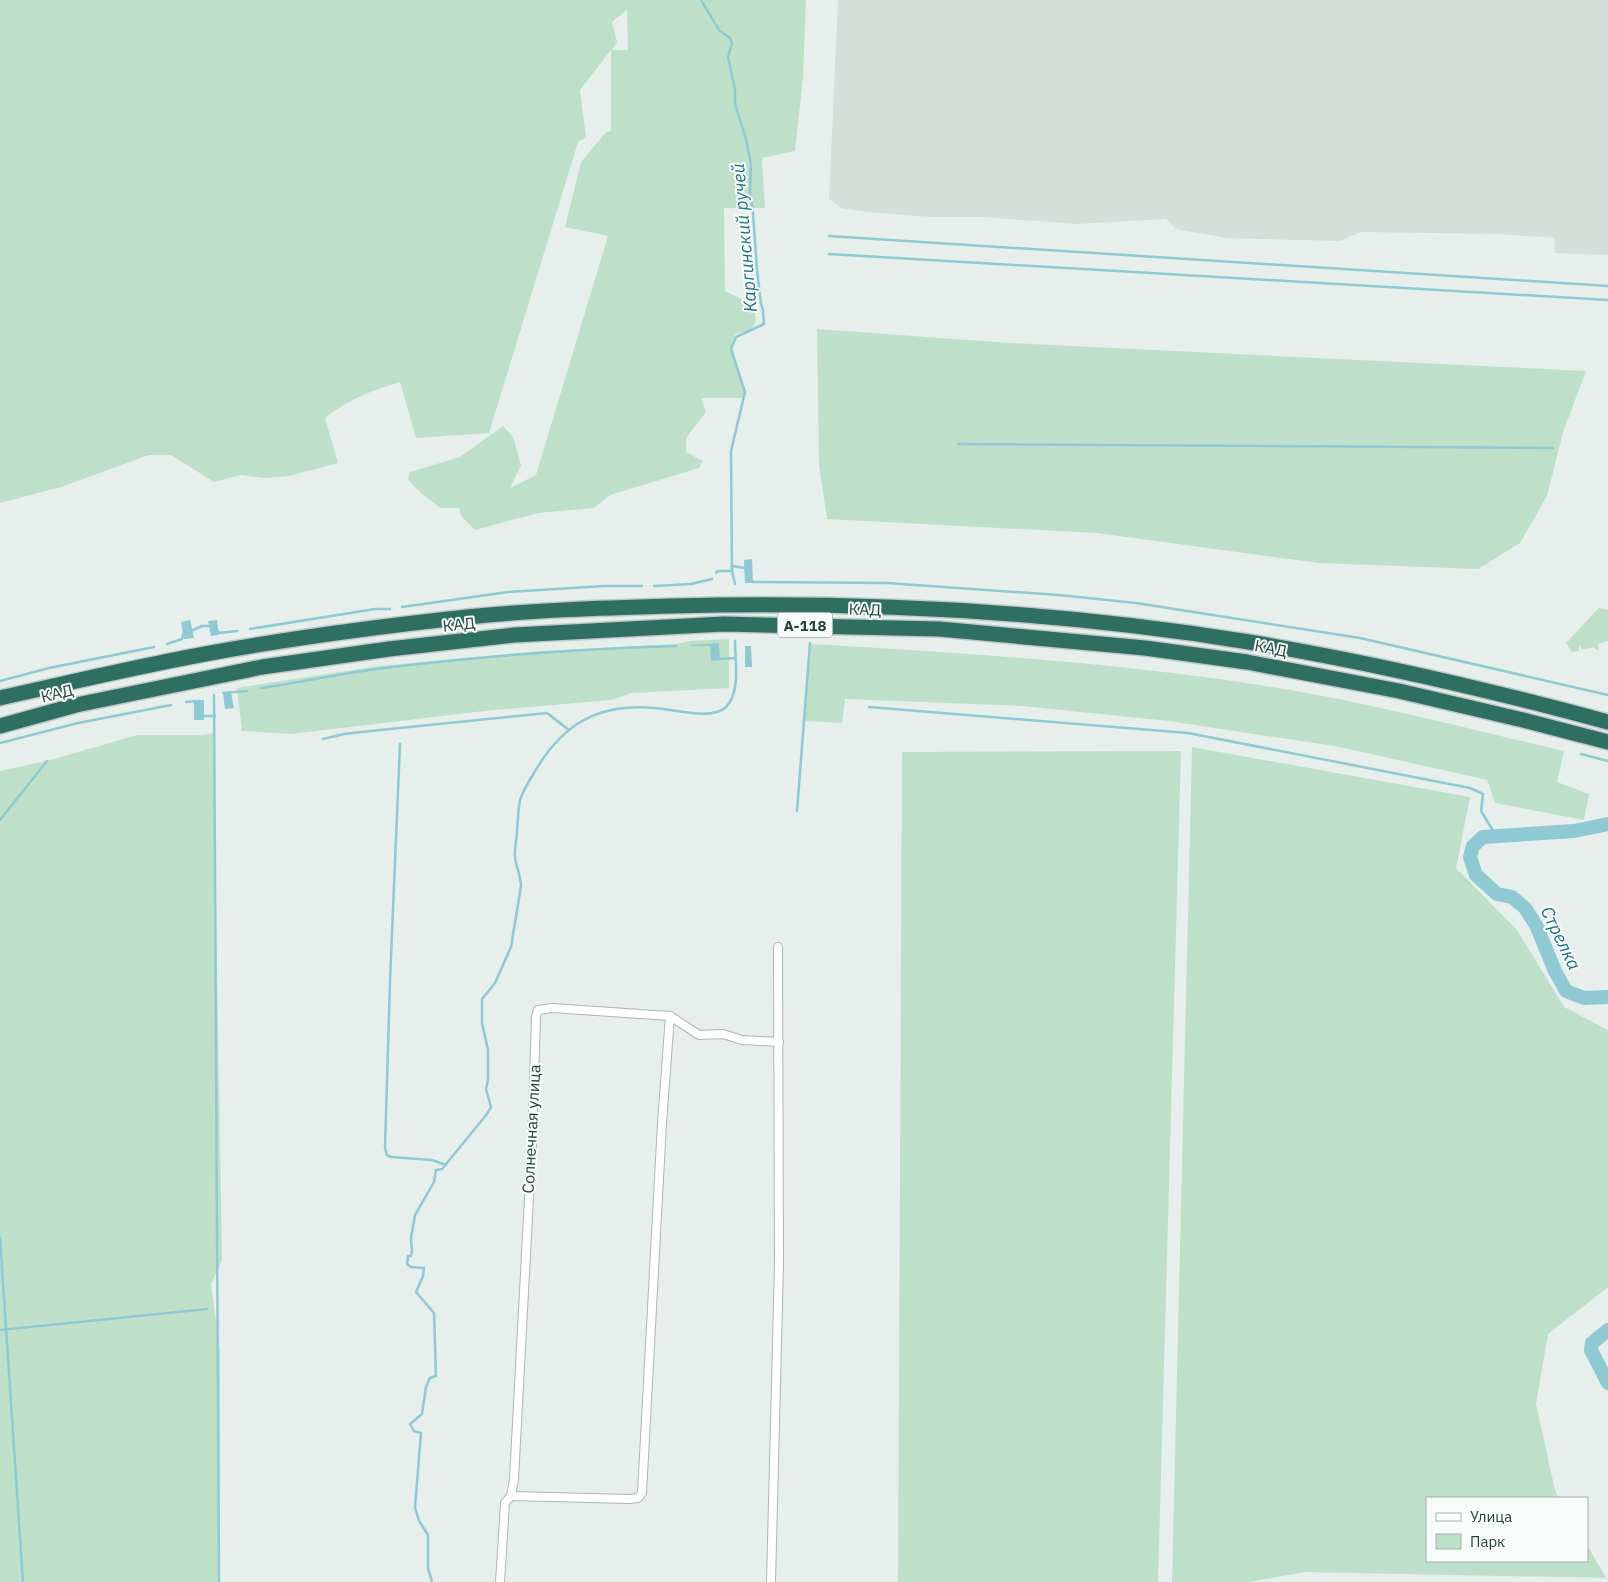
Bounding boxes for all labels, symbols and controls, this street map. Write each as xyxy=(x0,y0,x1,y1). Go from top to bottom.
water label: Каргинский ручей xyxy=(726,163,762,313)
street label: КАД xyxy=(848,598,882,620)
street label: КАД xyxy=(442,612,477,636)
road number: А-118 xyxy=(778,612,832,638)
street label: КАД xyxy=(1253,635,1289,661)
street label: КАД xyxy=(39,679,76,707)
water label: Стрелка xyxy=(1536,902,1586,974)
street label: Солнечная улица xyxy=(518,1063,544,1194)
legend xyxy=(1426,1497,1588,1562)
text: Улица xyxy=(1470,1507,1512,1526)
text: Парк xyxy=(1470,1532,1505,1551)

